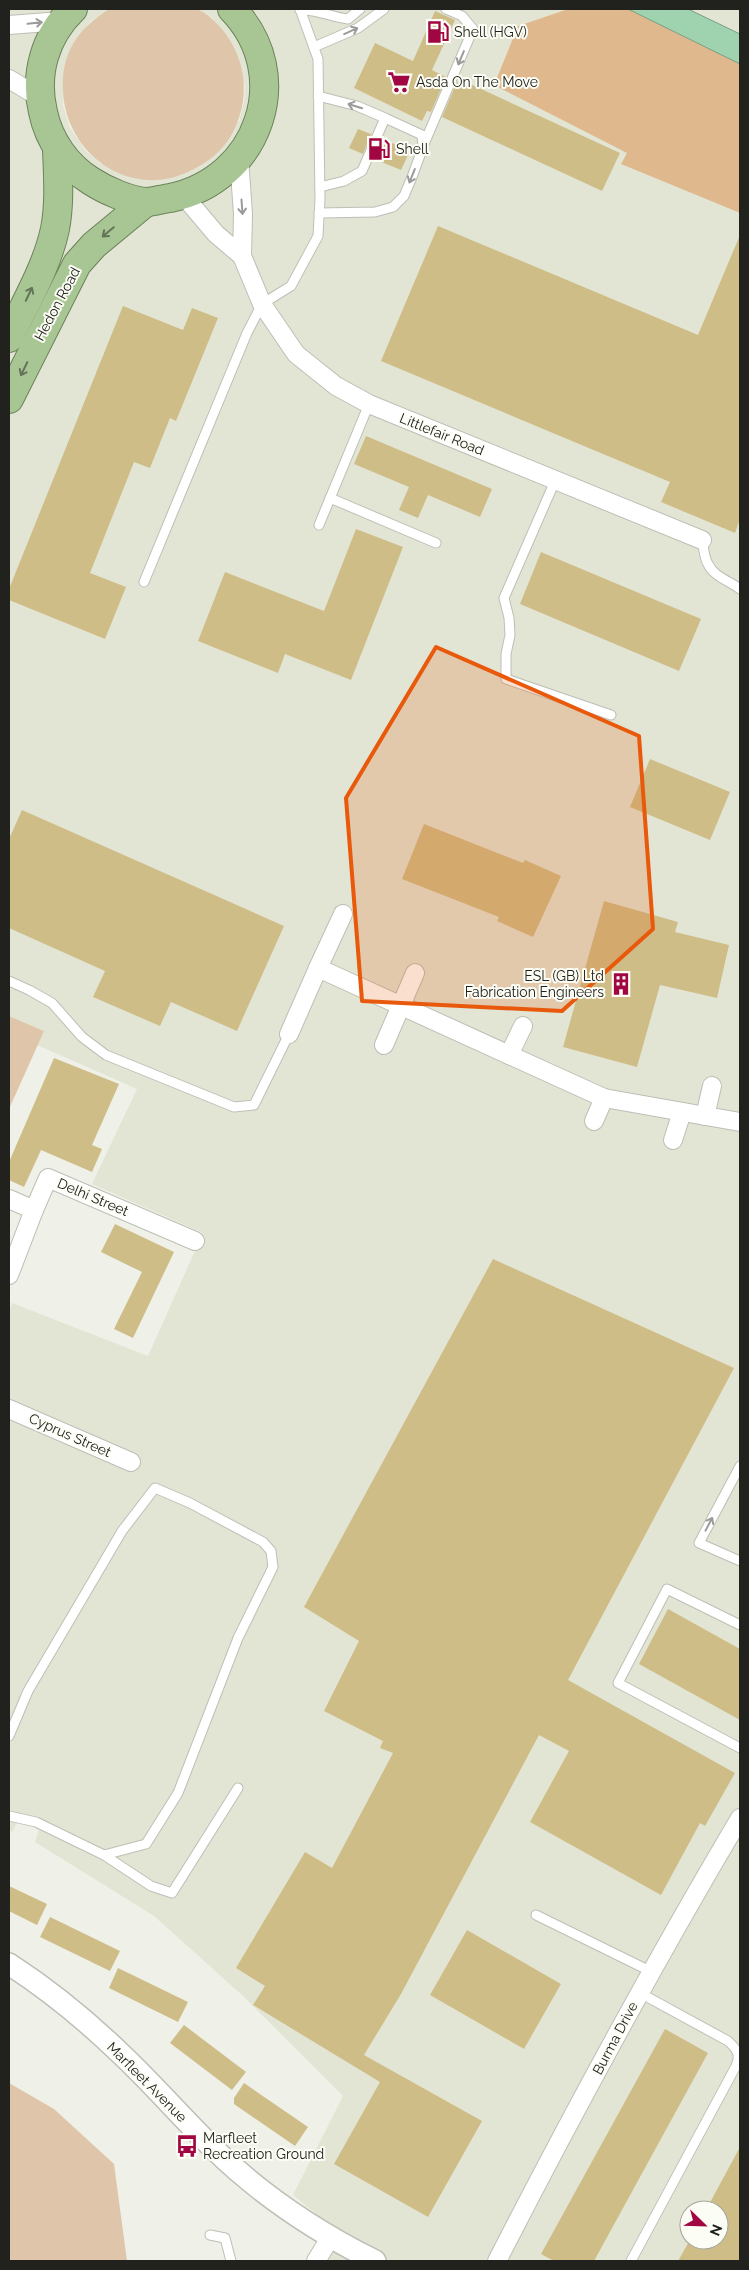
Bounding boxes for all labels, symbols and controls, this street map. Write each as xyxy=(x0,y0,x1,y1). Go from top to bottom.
one-way arrow xyxy=(26,18,42,28)
fuel station icon: Shell (HGV) xyxy=(425,19,451,45)
place label: Shell (HGV) xyxy=(454,24,527,40)
one-way arrow xyxy=(343,26,358,36)
one-way arrow xyxy=(456,50,465,65)
supermarket icon: Asda On The Move xyxy=(386,69,412,95)
place label: Asda On The Move xyxy=(416,74,538,90)
one-way arrow xyxy=(347,100,363,110)
fuel station icon: Shell xyxy=(366,136,392,162)
place label: Shell xyxy=(396,141,429,157)
one-way arrow xyxy=(407,168,416,183)
one-way arrow xyxy=(238,199,247,215)
one-way arrow xyxy=(102,227,115,238)
street label: Hedon Road xyxy=(31,265,83,343)
one-way arrow xyxy=(25,287,35,302)
one-way arrow xyxy=(19,361,28,376)
street label: Littlefair Road xyxy=(397,410,487,458)
place label: ESL (GB) Ltd Fabrication Engineers xyxy=(465,968,604,1000)
building icon: ESL (GB) Ltd Fabrication Engineers xyxy=(608,971,634,997)
street label: Delhi Street xyxy=(55,1175,131,1219)
street label: Cyprus Street xyxy=(26,1410,114,1460)
one-way arrow xyxy=(705,1517,714,1532)
street label: Burma Drive xyxy=(589,1999,641,2077)
street label: Marfleet Avenue xyxy=(104,2039,190,2125)
place label: Marfleet Recreation Ground xyxy=(203,2130,324,2162)
bus stop icon: Marfleet Recreation Ground xyxy=(174,2133,200,2159)
north arrow xyxy=(679,2200,729,2250)
text: N xyxy=(707,2222,725,2238)

